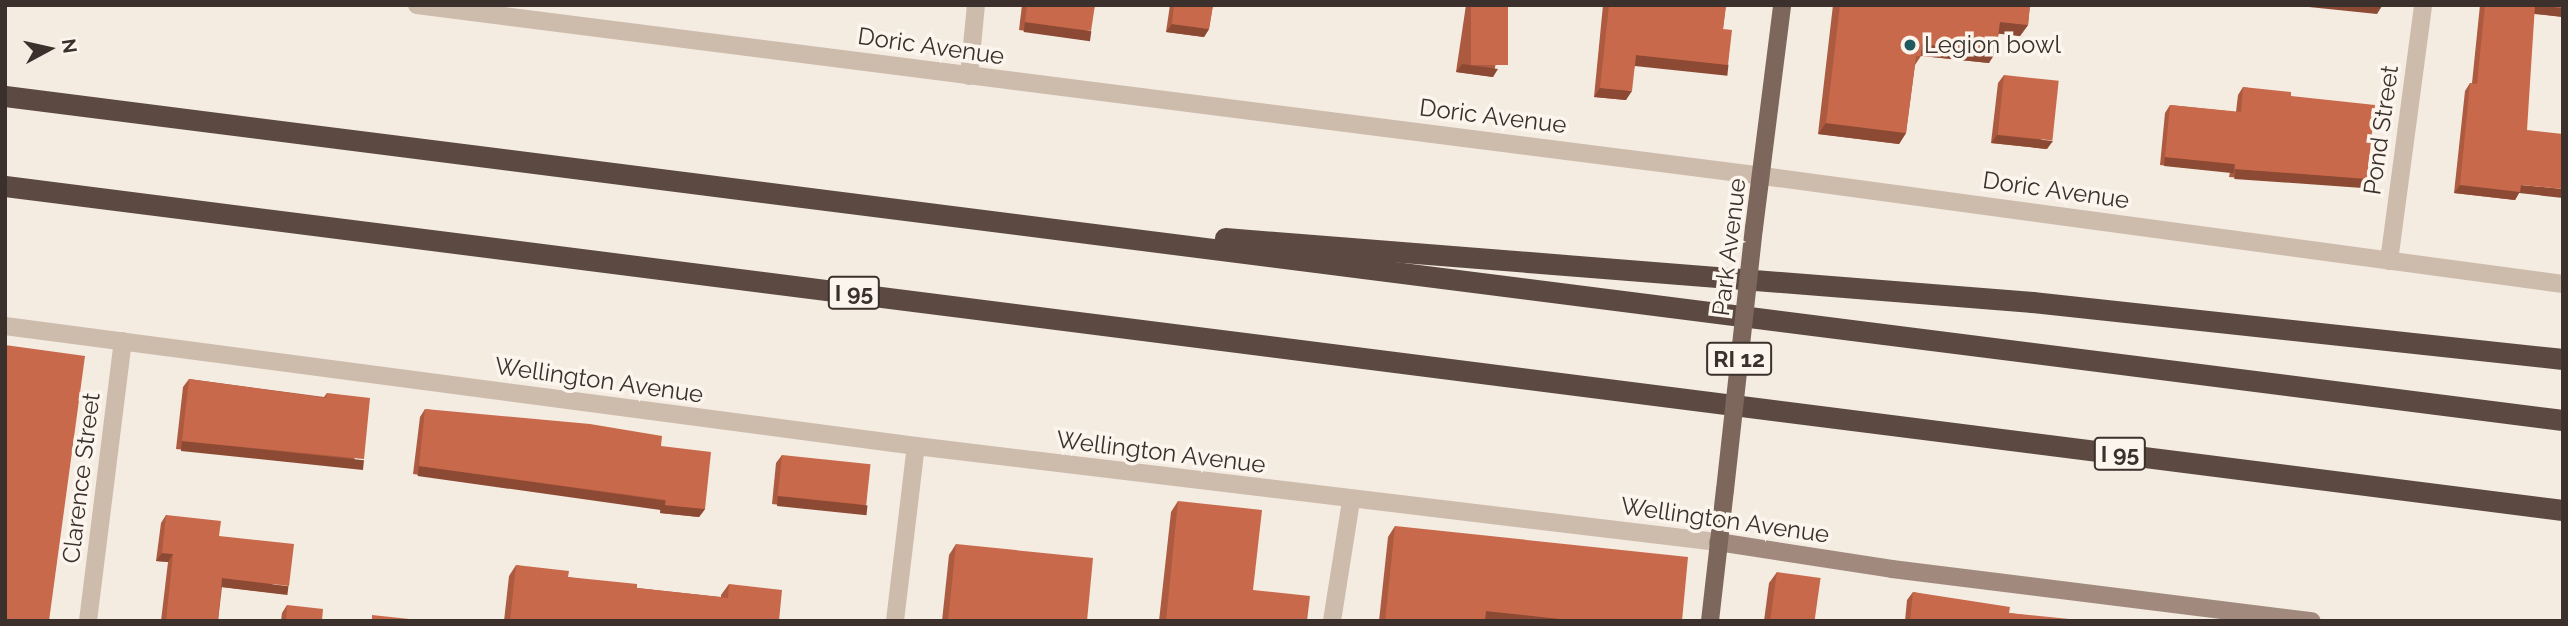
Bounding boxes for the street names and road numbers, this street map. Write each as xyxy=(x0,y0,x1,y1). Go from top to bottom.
street label: Doric Avenue xyxy=(855,21,1007,71)
street label: Pond Street xyxy=(2358,63,2404,197)
street label: Doric Avenue xyxy=(1417,93,1569,139)
street label: Doric Avenue xyxy=(1980,165,2132,215)
street label: Park Avenue xyxy=(1706,176,1752,318)
road number: I 95 xyxy=(828,274,880,312)
road number: RI 12 xyxy=(1706,340,1772,378)
street label: Wellington Avenue xyxy=(492,351,706,409)
street label: Clarence Street xyxy=(56,391,106,565)
street label: Wellington Avenue xyxy=(1054,425,1268,479)
road number: I 95 xyxy=(2094,435,2146,474)
street label: Wellington Avenue xyxy=(1618,491,1832,549)

